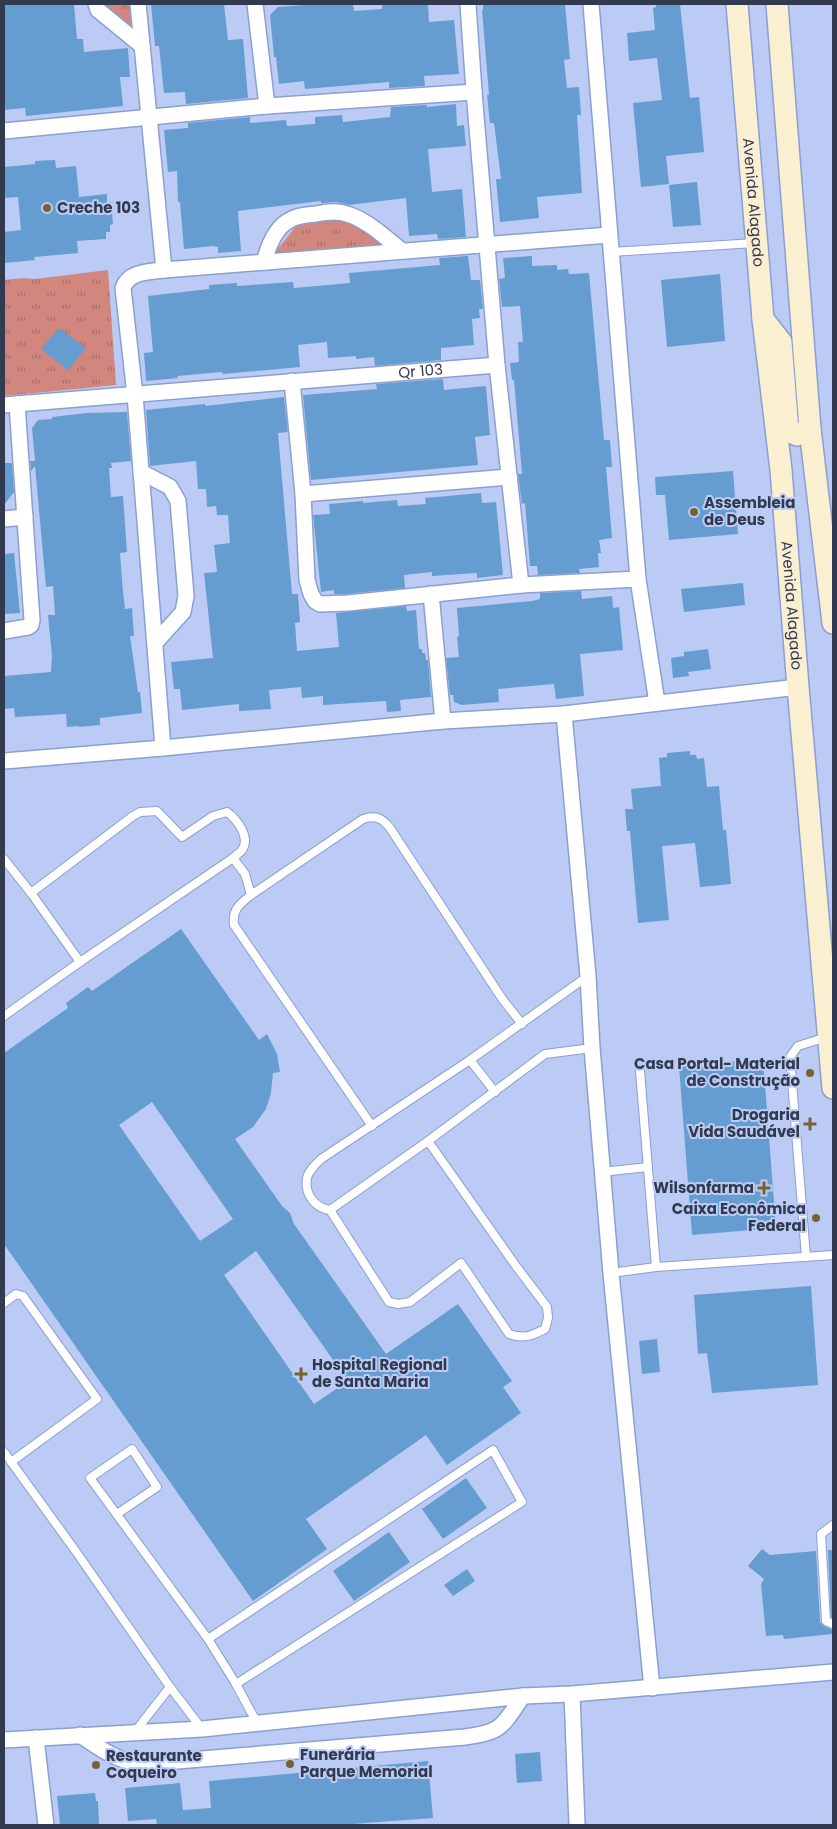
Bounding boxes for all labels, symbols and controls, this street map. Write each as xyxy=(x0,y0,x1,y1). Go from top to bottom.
street label: Avenida Alagado xyxy=(738,137,770,268)
place label: Creche 103 xyxy=(57,197,140,218)
marker: Creche 103 xyxy=(41,202,53,214)
street label: Qr 103 xyxy=(398,358,444,383)
place label: Assembleia de Deus xyxy=(704,492,795,530)
marker: Assembleia de Deus xyxy=(688,506,700,518)
street label: Avenida Alagado xyxy=(777,540,808,671)
place label: Casa Portal- Material de Construção xyxy=(634,1053,800,1091)
marker: Casa Portal- Material de Construção xyxy=(804,1067,816,1079)
place label: Drogaria Vida Saudável xyxy=(688,1104,800,1142)
marker: Drogaria Vida Saudável xyxy=(804,1118,816,1130)
place label: Wilsonfarma xyxy=(653,1177,754,1198)
marker: Wilsonfarma xyxy=(758,1182,770,1194)
place label: Caixa Econômica Federal xyxy=(672,1198,806,1236)
marker: Caixa Econômica Federal xyxy=(810,1212,822,1224)
place label: Hospital Regional de Santa Maria xyxy=(312,1354,447,1392)
marker: Hospital Regional de Santa Maria xyxy=(294,1367,308,1381)
place label: Funerária Parque Memorial xyxy=(300,1744,433,1782)
place label: Restaurante Coqueiro xyxy=(106,1745,202,1783)
marker: Funerária Parque Memorial xyxy=(284,1758,296,1770)
marker: Restaurante Coqueiro xyxy=(90,1759,102,1771)

